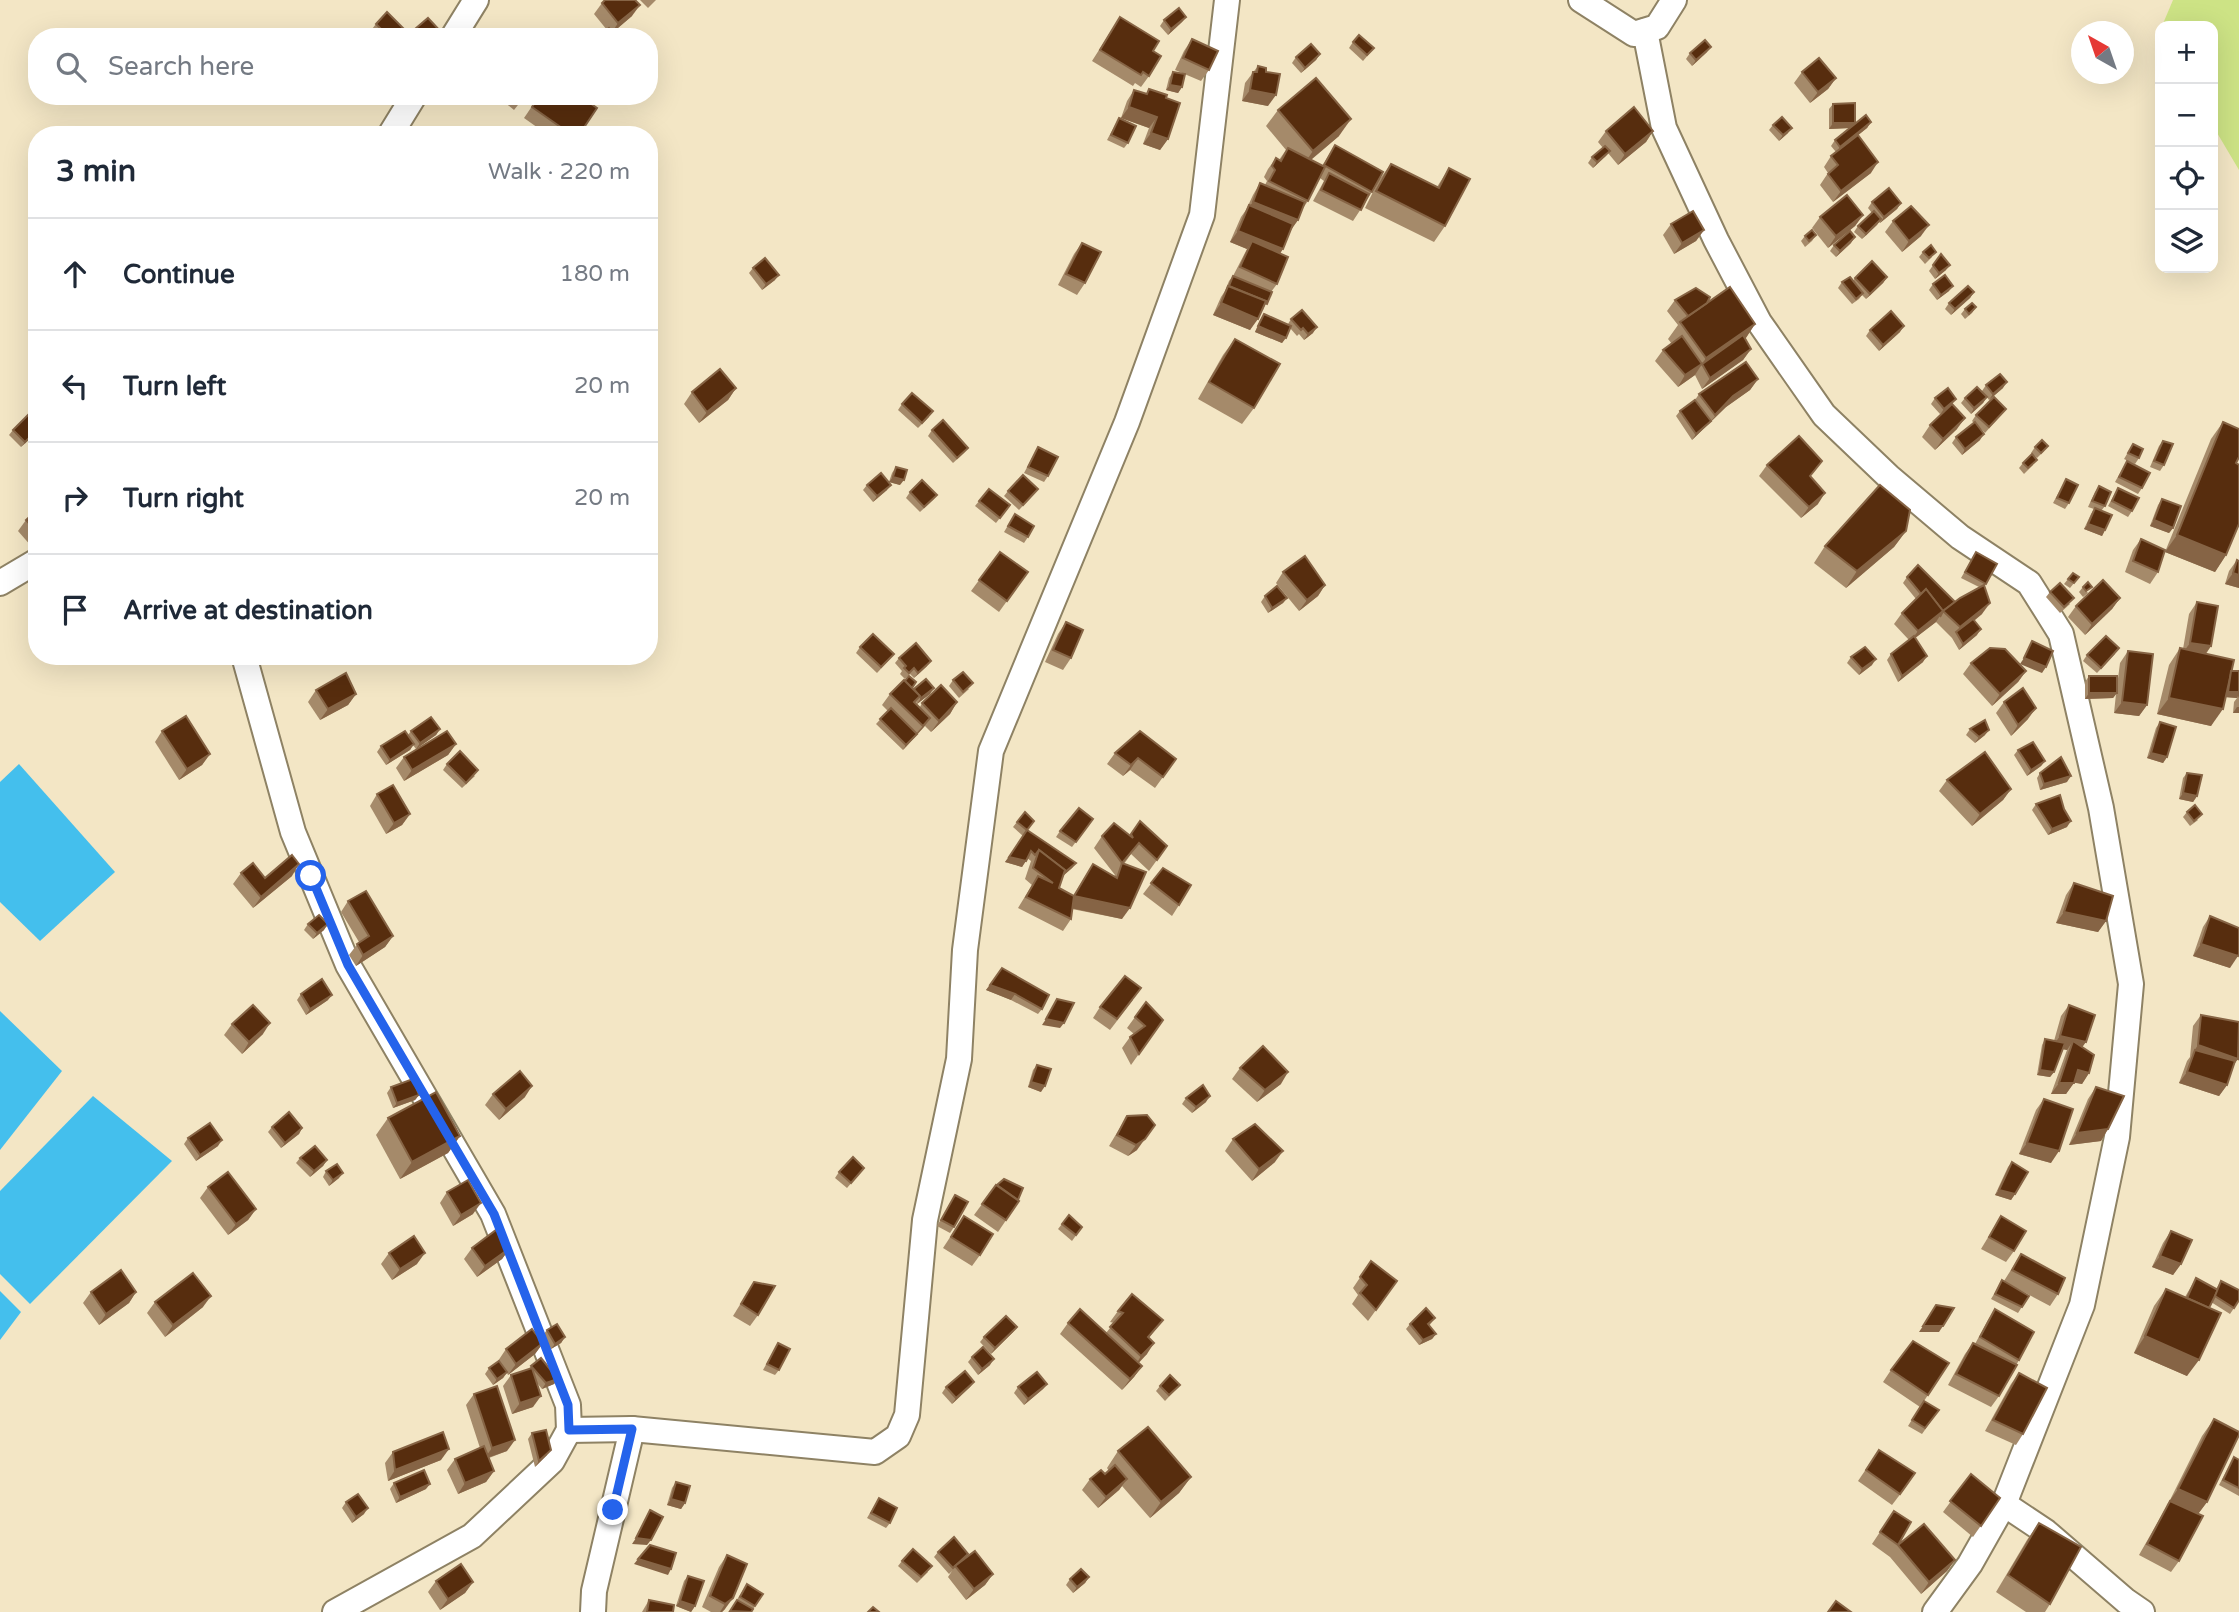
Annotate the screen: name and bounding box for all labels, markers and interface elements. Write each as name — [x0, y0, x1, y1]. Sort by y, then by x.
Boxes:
north arrow — [2071, 21, 2134, 84]
map controls — [2155, 21, 2218, 273]
button: + — [2155, 21, 2218, 84]
search box — [28, 28, 658, 105]
icon: search — [52, 48, 90, 86]
text: Search here — [108, 51, 254, 82]
button: − — [2155, 84, 2218, 147]
button: locate — [2155, 147, 2218, 210]
text: 3 min — [56, 153, 136, 190]
text: Walk · 220 m — [488, 158, 630, 186]
button: layers — [2155, 210, 2218, 273]
icon: ahead — [56, 255, 94, 293]
text: Continue — [123, 259, 235, 290]
text: 180 m — [560, 260, 630, 288]
icon: left — [56, 367, 94, 405]
text: Turn left — [123, 371, 226, 402]
text: 20 m — [574, 372, 630, 400]
icon: right — [56, 479, 94, 517]
text: Turn right — [123, 483, 244, 514]
text: 20 m — [574, 484, 630, 512]
icon: arrive — [56, 591, 94, 629]
text: Arrive at destination — [123, 595, 373, 626]
route start — [295, 860, 326, 891]
route end — [597, 1494, 628, 1525]

